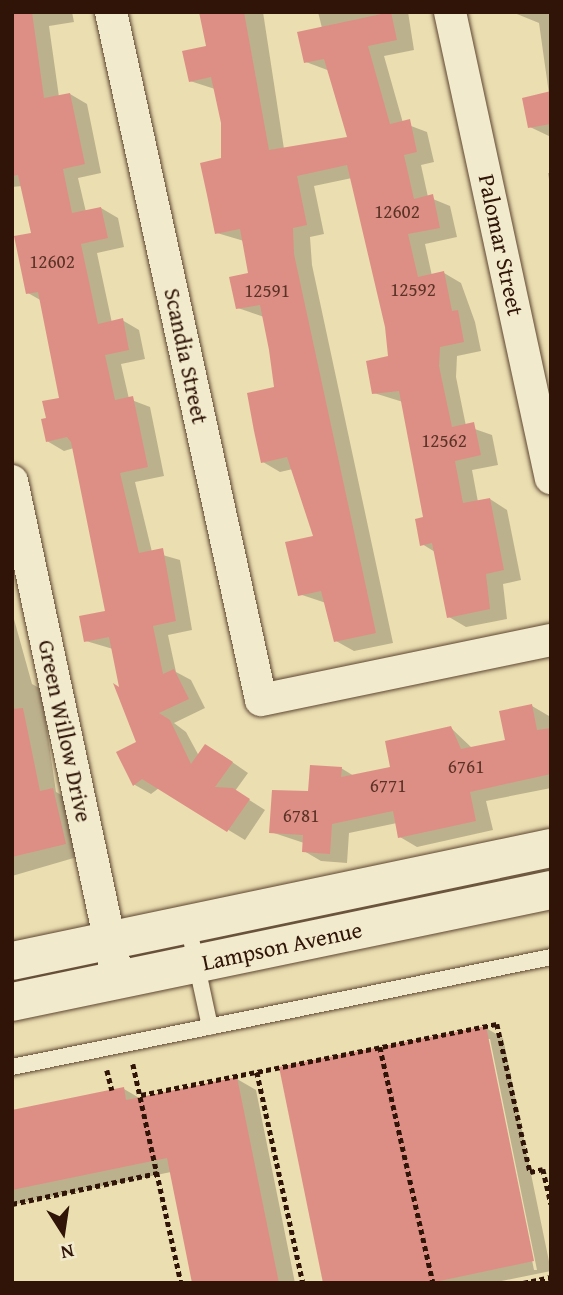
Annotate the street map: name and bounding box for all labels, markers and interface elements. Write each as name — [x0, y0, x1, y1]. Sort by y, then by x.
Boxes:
street label: Palomar Street — [473, 172, 529, 318]
house number: 12602 — [374, 201, 420, 223]
house number: 12602 — [29, 251, 75, 273]
house number: 12592 — [390, 279, 436, 301]
house number: 12591 — [244, 280, 290, 302]
street label: Scandia Street — [158, 286, 214, 426]
house number: 12562 — [421, 430, 467, 452]
street label: Green Willow Drive — [32, 637, 98, 825]
house number: 6761 — [448, 756, 484, 778]
house number: 6771 — [370, 775, 406, 797]
house number: 6781 — [283, 805, 319, 827]
street label: Lampson Avenue — [200, 916, 364, 976]
north arrow — [28, 1197, 98, 1267]
text: N — [58, 1238, 76, 1268]

